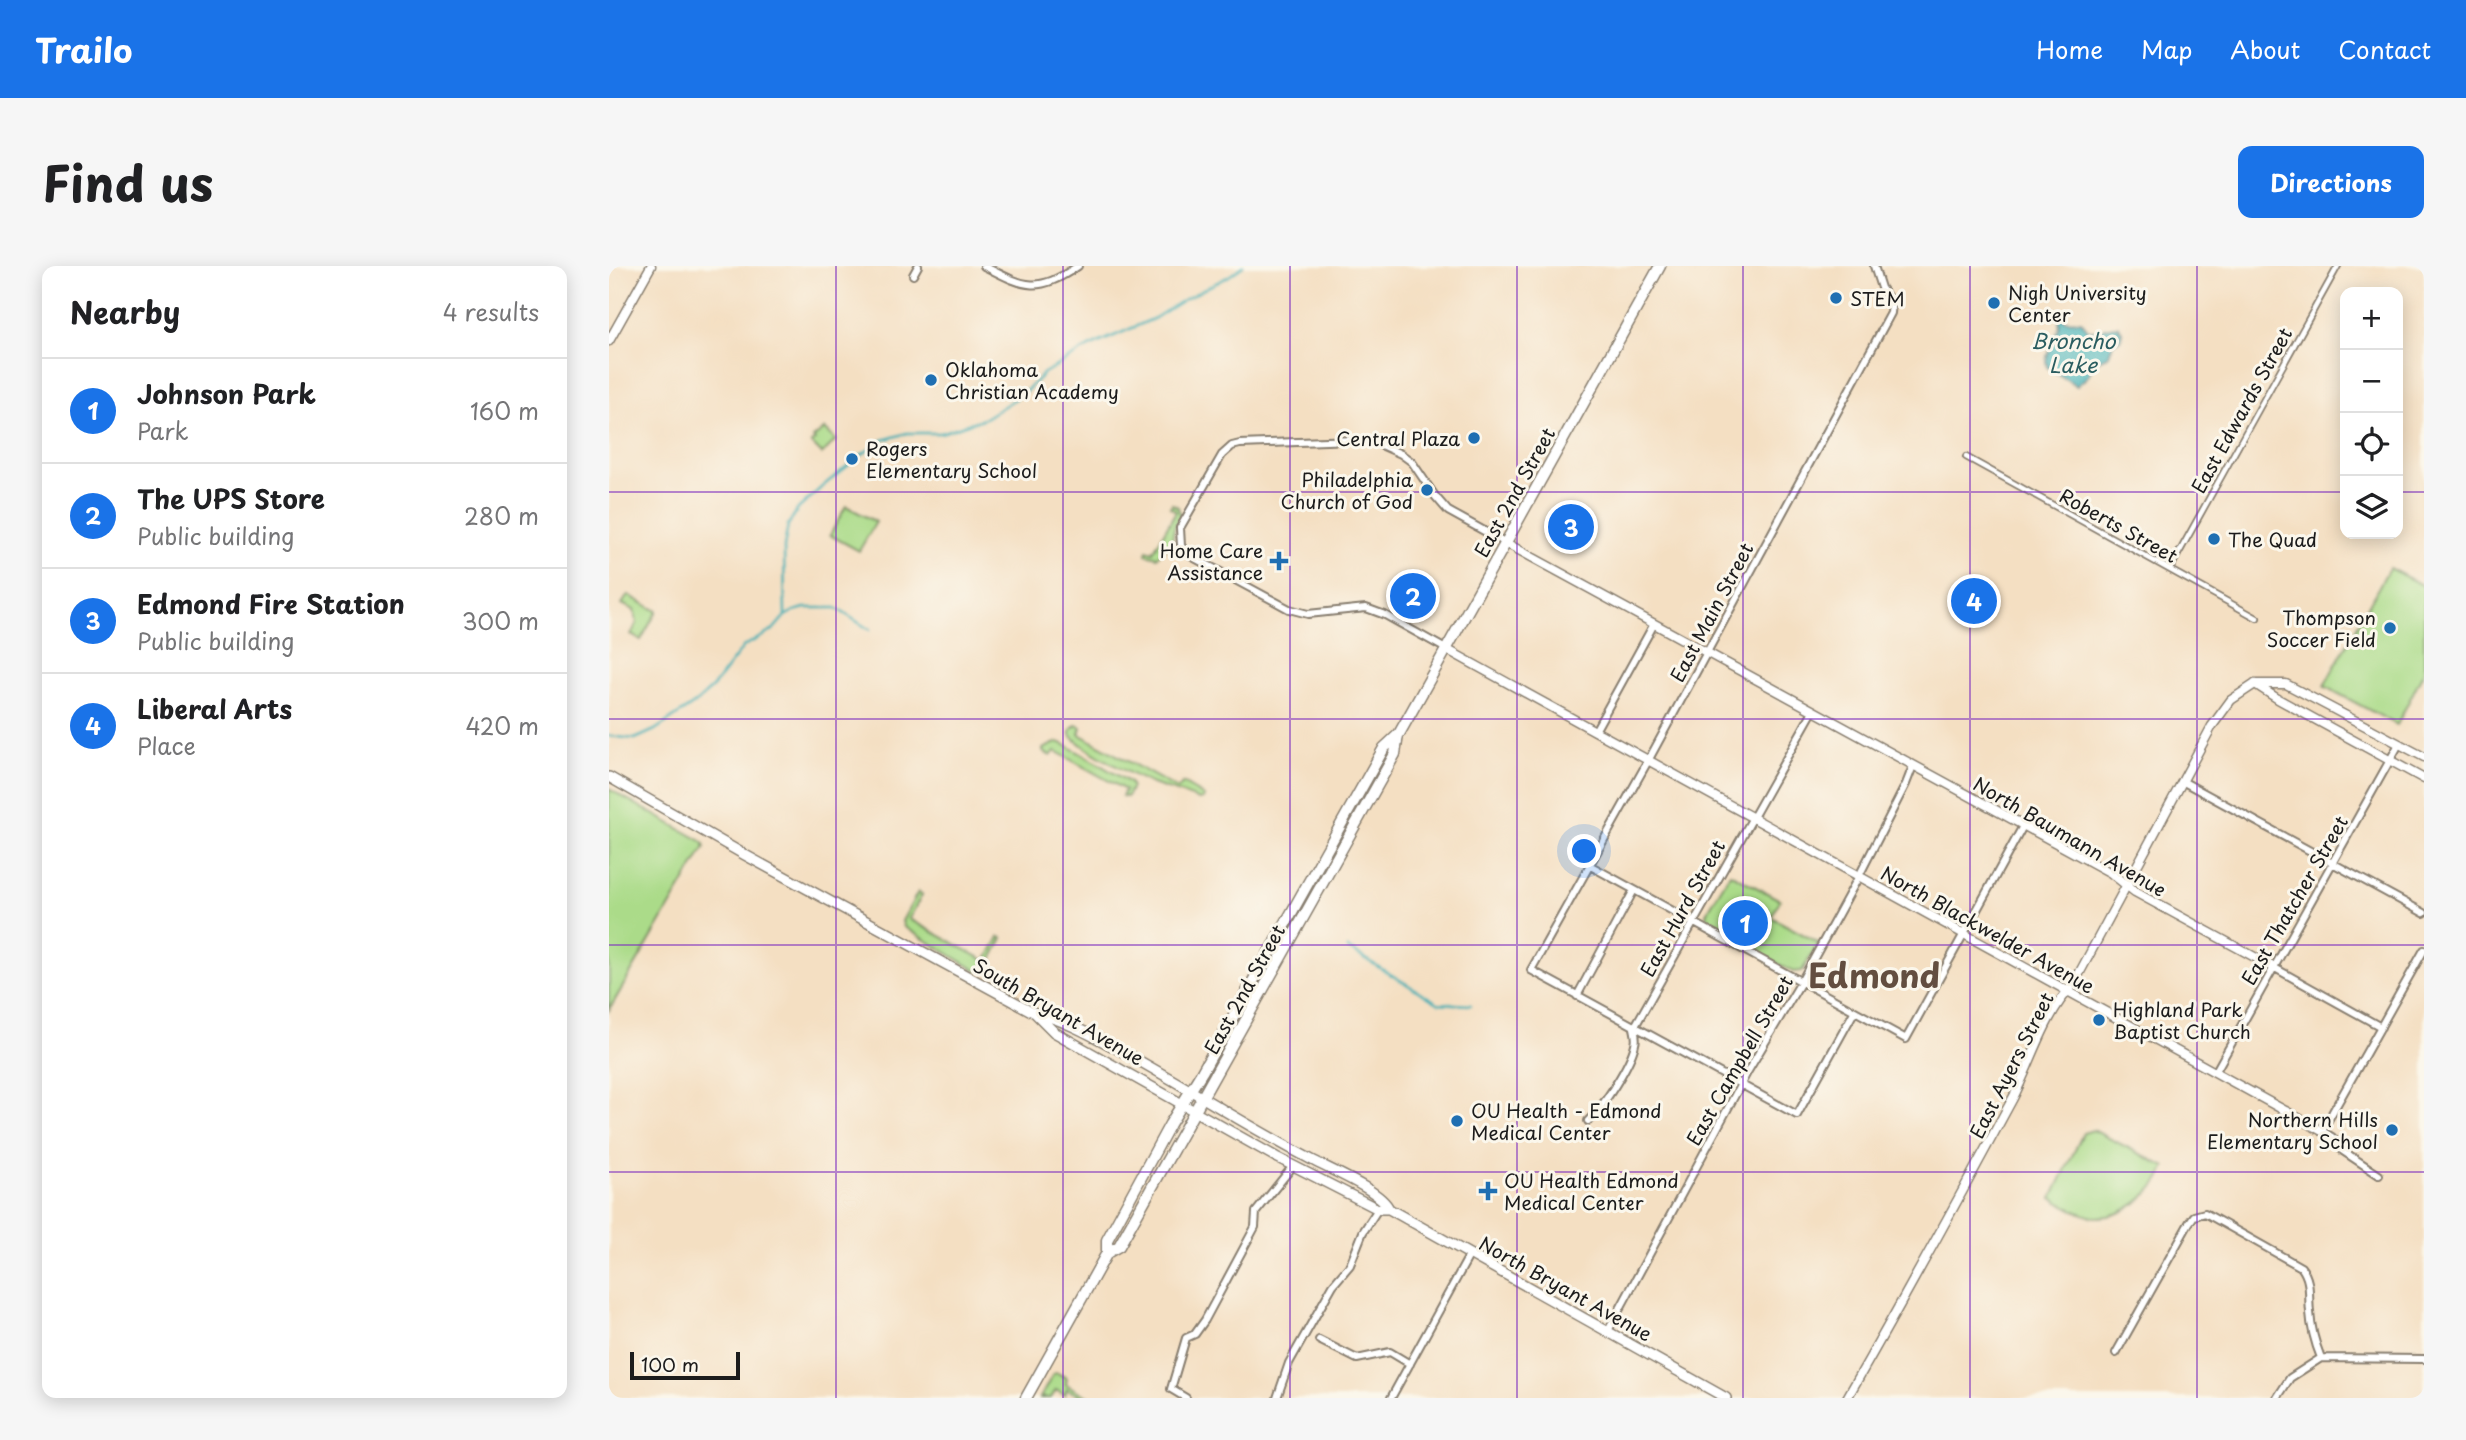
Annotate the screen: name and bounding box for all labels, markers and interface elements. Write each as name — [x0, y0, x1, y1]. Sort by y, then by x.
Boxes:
text: Trailo — [35, 24, 132, 74]
text: Home — [2036, 31, 2103, 67]
text: Map — [2141, 31, 2192, 67]
text: About — [2230, 31, 2300, 67]
text: Contact — [2338, 31, 2431, 67]
text: Find us — [42, 145, 213, 219]
button: Directions — [2238, 146, 2424, 218]
place label: Nigh University Center — [2008, 278, 2147, 328]
place label: STEM — [1850, 284, 1905, 312]
map controls — [2340, 287, 2403, 539]
button: + — [2340, 287, 2403, 350]
text: Nearby — [70, 289, 180, 334]
marker: STEM — [1828, 290, 1844, 306]
text: 4 results — [443, 294, 539, 329]
marker: Nigh University Center — [1986, 295, 2002, 311]
street label: East Edwards Street — [2184, 322, 2298, 498]
water label: Broncho Lake — [2031, 324, 2116, 380]
button: − — [2340, 350, 2403, 413]
place label: Oklahoma Christian Academy — [945, 355, 1119, 405]
marker: Oklahoma Christian Academy — [923, 372, 939, 388]
text: Johnson Park — [137, 374, 316, 413]
text: 1 — [88, 393, 99, 428]
text: 160 m — [470, 393, 539, 428]
text: Park — [137, 413, 188, 448]
button: locate — [2340, 413, 2403, 476]
street label: East 2nd Street — [1467, 422, 1561, 562]
place label: Central Plaza — [1336, 424, 1460, 452]
marker: Central Plaza — [1466, 430, 1482, 446]
place label: Rogers Elementary School — [866, 434, 1037, 484]
marker: Rogers Elementary School — [844, 451, 860, 467]
place label: Philadelphia Church of God — [1281, 465, 1414, 515]
button: layers — [2340, 476, 2403, 539]
text: The UPS Store — [137, 479, 325, 518]
street label: Roberts Street — [2055, 481, 2183, 569]
marker: Philadelphia Church of God — [1419, 482, 1435, 498]
text: 2 — [85, 498, 101, 533]
text: 280 m — [464, 498, 539, 533]
pin: 3 — [1548, 501, 1594, 553]
text: Public building — [137, 518, 294, 553]
place label: The Quad — [2228, 525, 2317, 553]
marker: The Quad — [2206, 531, 2222, 547]
place label: Home Care Assistance — [1160, 536, 1263, 586]
street label: East Main Street — [1662, 537, 1760, 687]
marker: Home Care Assistance — [1269, 551, 1289, 571]
pin: 2 — [1390, 570, 1436, 622]
pin: 4 — [1951, 575, 1997, 627]
text: Edmond Fire Station — [137, 584, 405, 623]
text: 3 — [85, 603, 101, 638]
text: 300 m — [462, 603, 539, 638]
place label: Thompson Soccer Field — [2267, 603, 2376, 653]
marker: Thompson Soccer Field — [2382, 620, 2398, 636]
text: Public building — [137, 623, 294, 658]
text: Liberal Arts — [137, 689, 292, 728]
text: 4 — [85, 708, 101, 743]
text: 420 m — [465, 708, 539, 743]
text: Place — [137, 728, 196, 763]
street label: North Baumann Avenue — [1968, 769, 2172, 903]
street label: East Thatcher Street — [2234, 810, 2354, 990]
your location — [1567, 834, 1601, 868]
street label: East Hurd Street — [1633, 834, 1731, 981]
street label: North Blackwelder Avenue — [1876, 858, 2100, 1000]
pin: 1 — [1722, 897, 1768, 949]
street label: East 2nd Street — [1197, 919, 1291, 1059]
district label: Edmond — [1808, 949, 1940, 999]
street label: South Bryant Avenue — [968, 951, 1150, 1071]
street label: East Campbell Street — [1679, 970, 1799, 1150]
street label: East Ayers Street — [1962, 987, 2060, 1143]
place label: Highland Park Baptist Church — [2113, 995, 2251, 1045]
marker: Highland Park Baptist Church — [2091, 1012, 2107, 1028]
place label: OU Health - Edmond Medical Center — [1471, 1096, 1662, 1146]
place label: Northern Hills Elementary School — [2207, 1105, 2378, 1155]
marker: OU Health - Edmond Medical Center — [1449, 1113, 1465, 1129]
marker: Northern Hills Elementary School — [2384, 1122, 2400, 1138]
place label: OU Health Edmond Medical Center — [1504, 1166, 1679, 1216]
marker: OU Health Edmond Medical Center — [1478, 1181, 1498, 1201]
street label: North Bryant Avenue — [1474, 1229, 1658, 1347]
scale bar — [630, 1349, 740, 1381]
text: 100 m — [641, 1350, 699, 1378]

